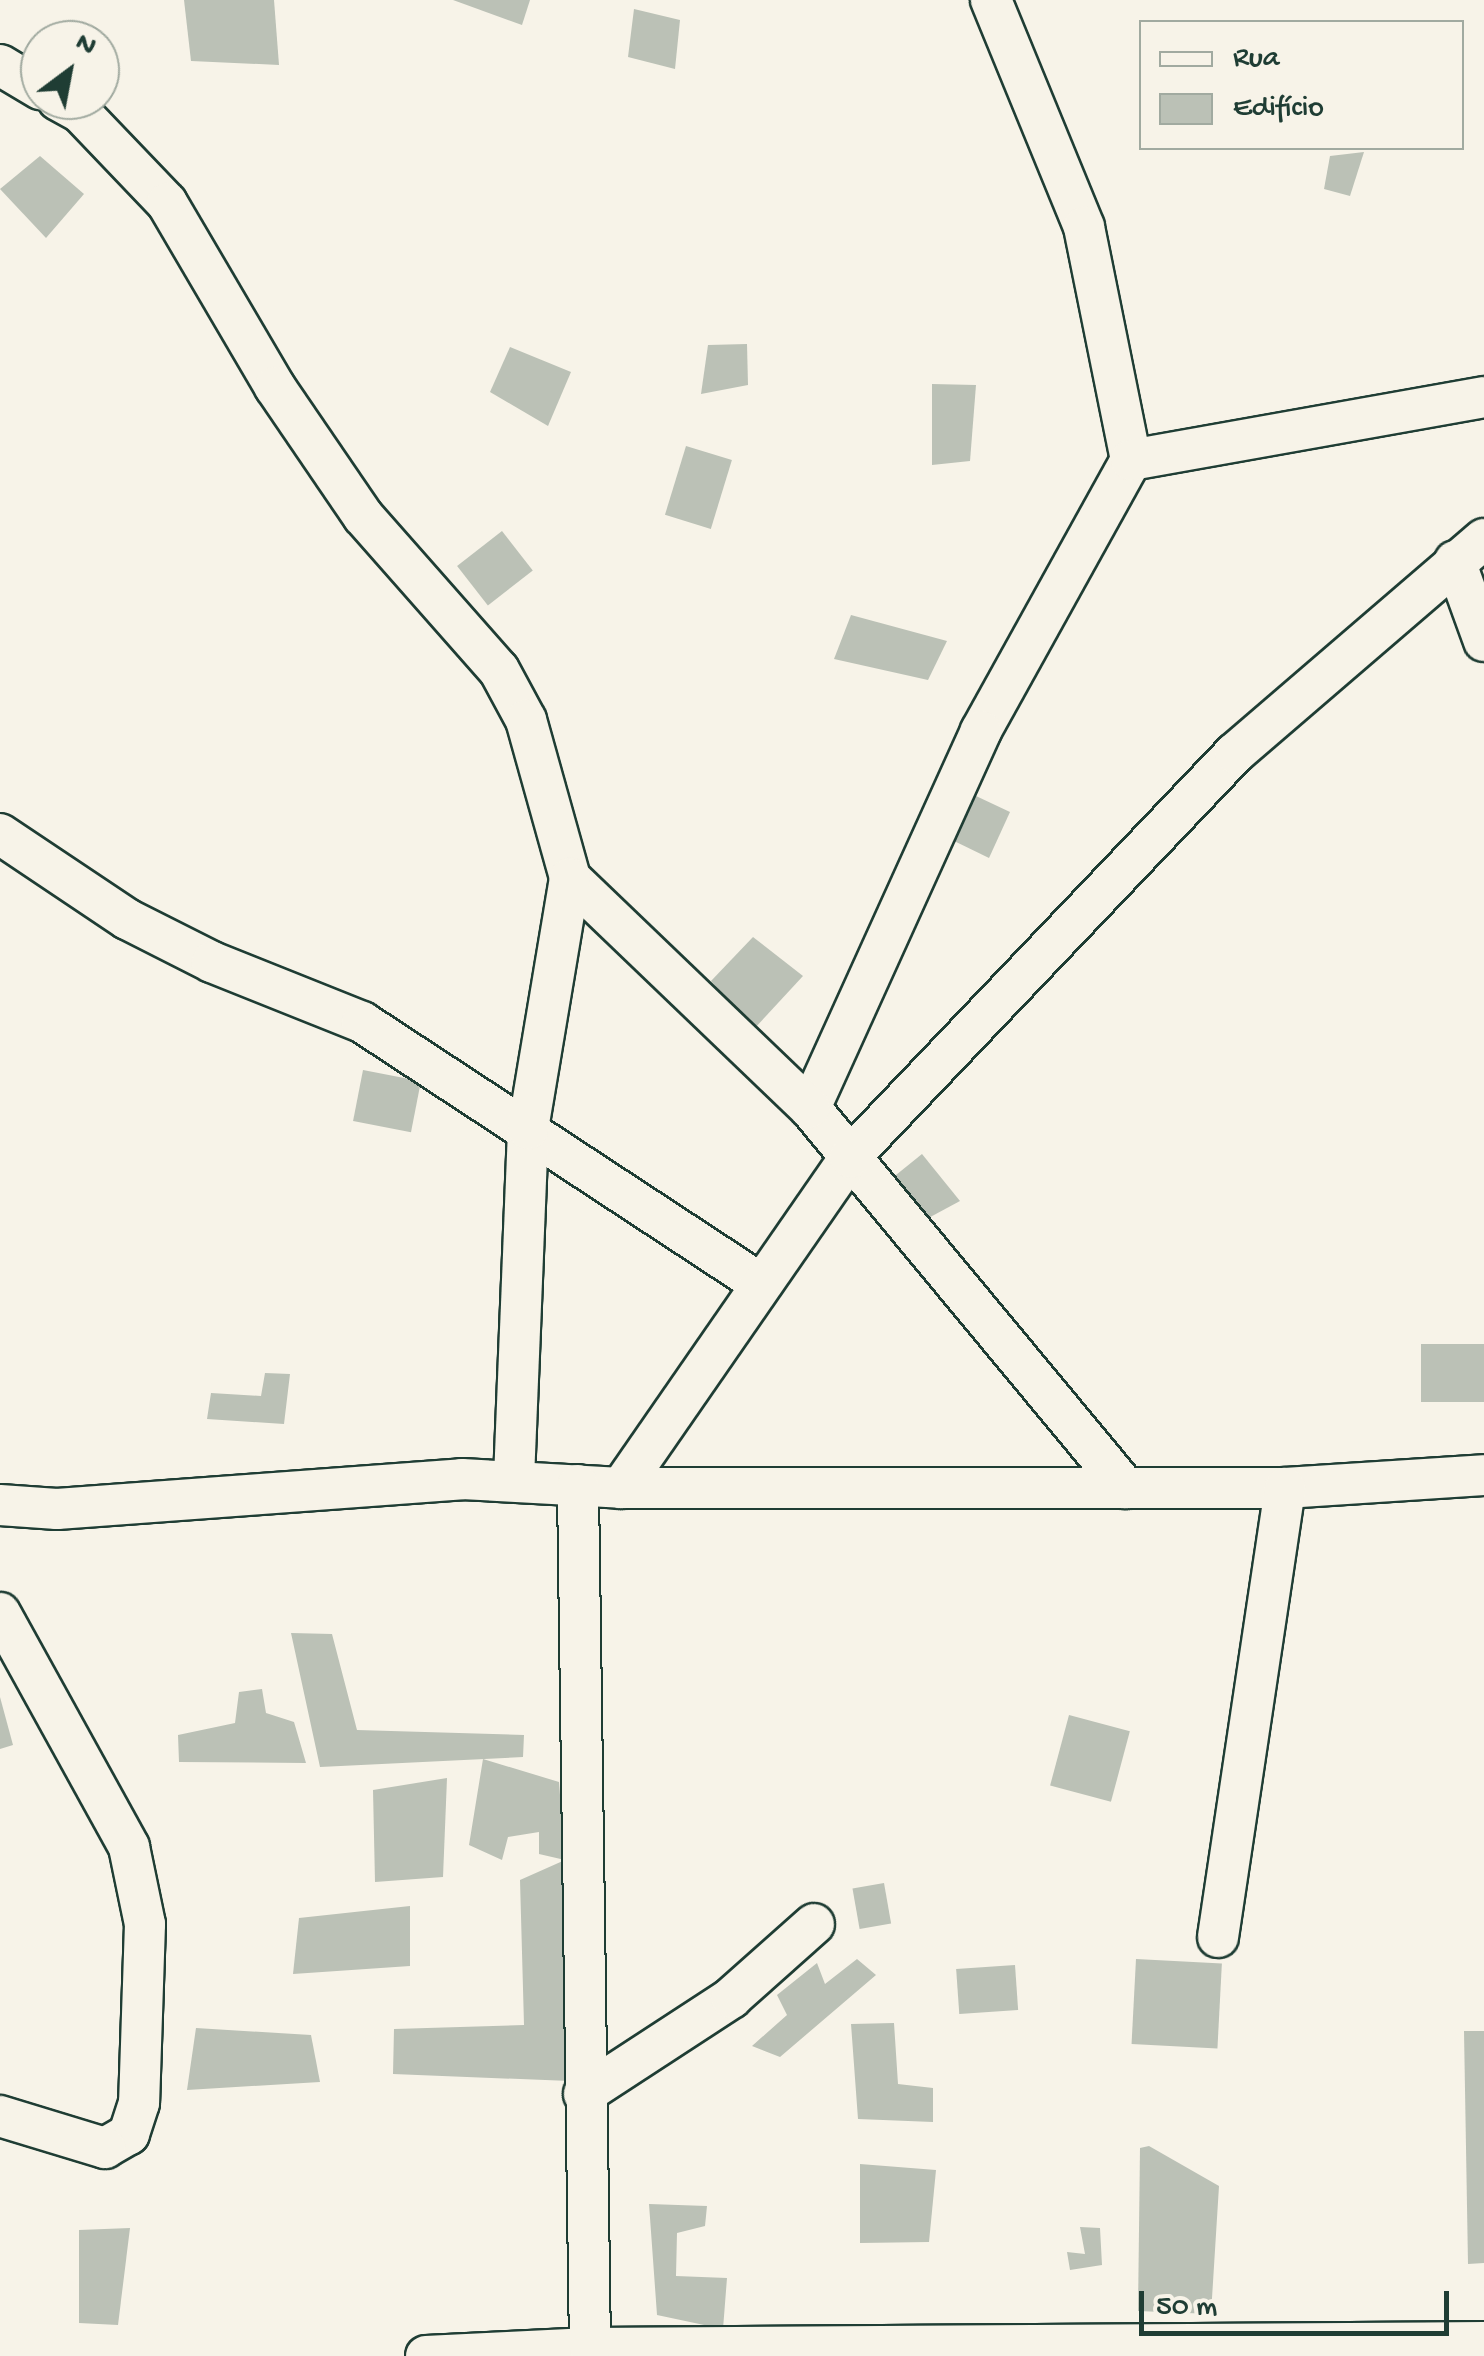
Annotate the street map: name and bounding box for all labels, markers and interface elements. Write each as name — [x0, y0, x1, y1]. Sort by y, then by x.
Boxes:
north arrow — [20, 20, 120, 120]
legend — [1139, 20, 1464, 150]
text: N — [69, 27, 102, 65]
text: Rua — [1233, 42, 1279, 77]
text: Edifício — [1233, 92, 1324, 127]
scale bar — [1144, 2271, 1454, 2333]
text: 50 m — [1156, 2291, 1217, 2326]

